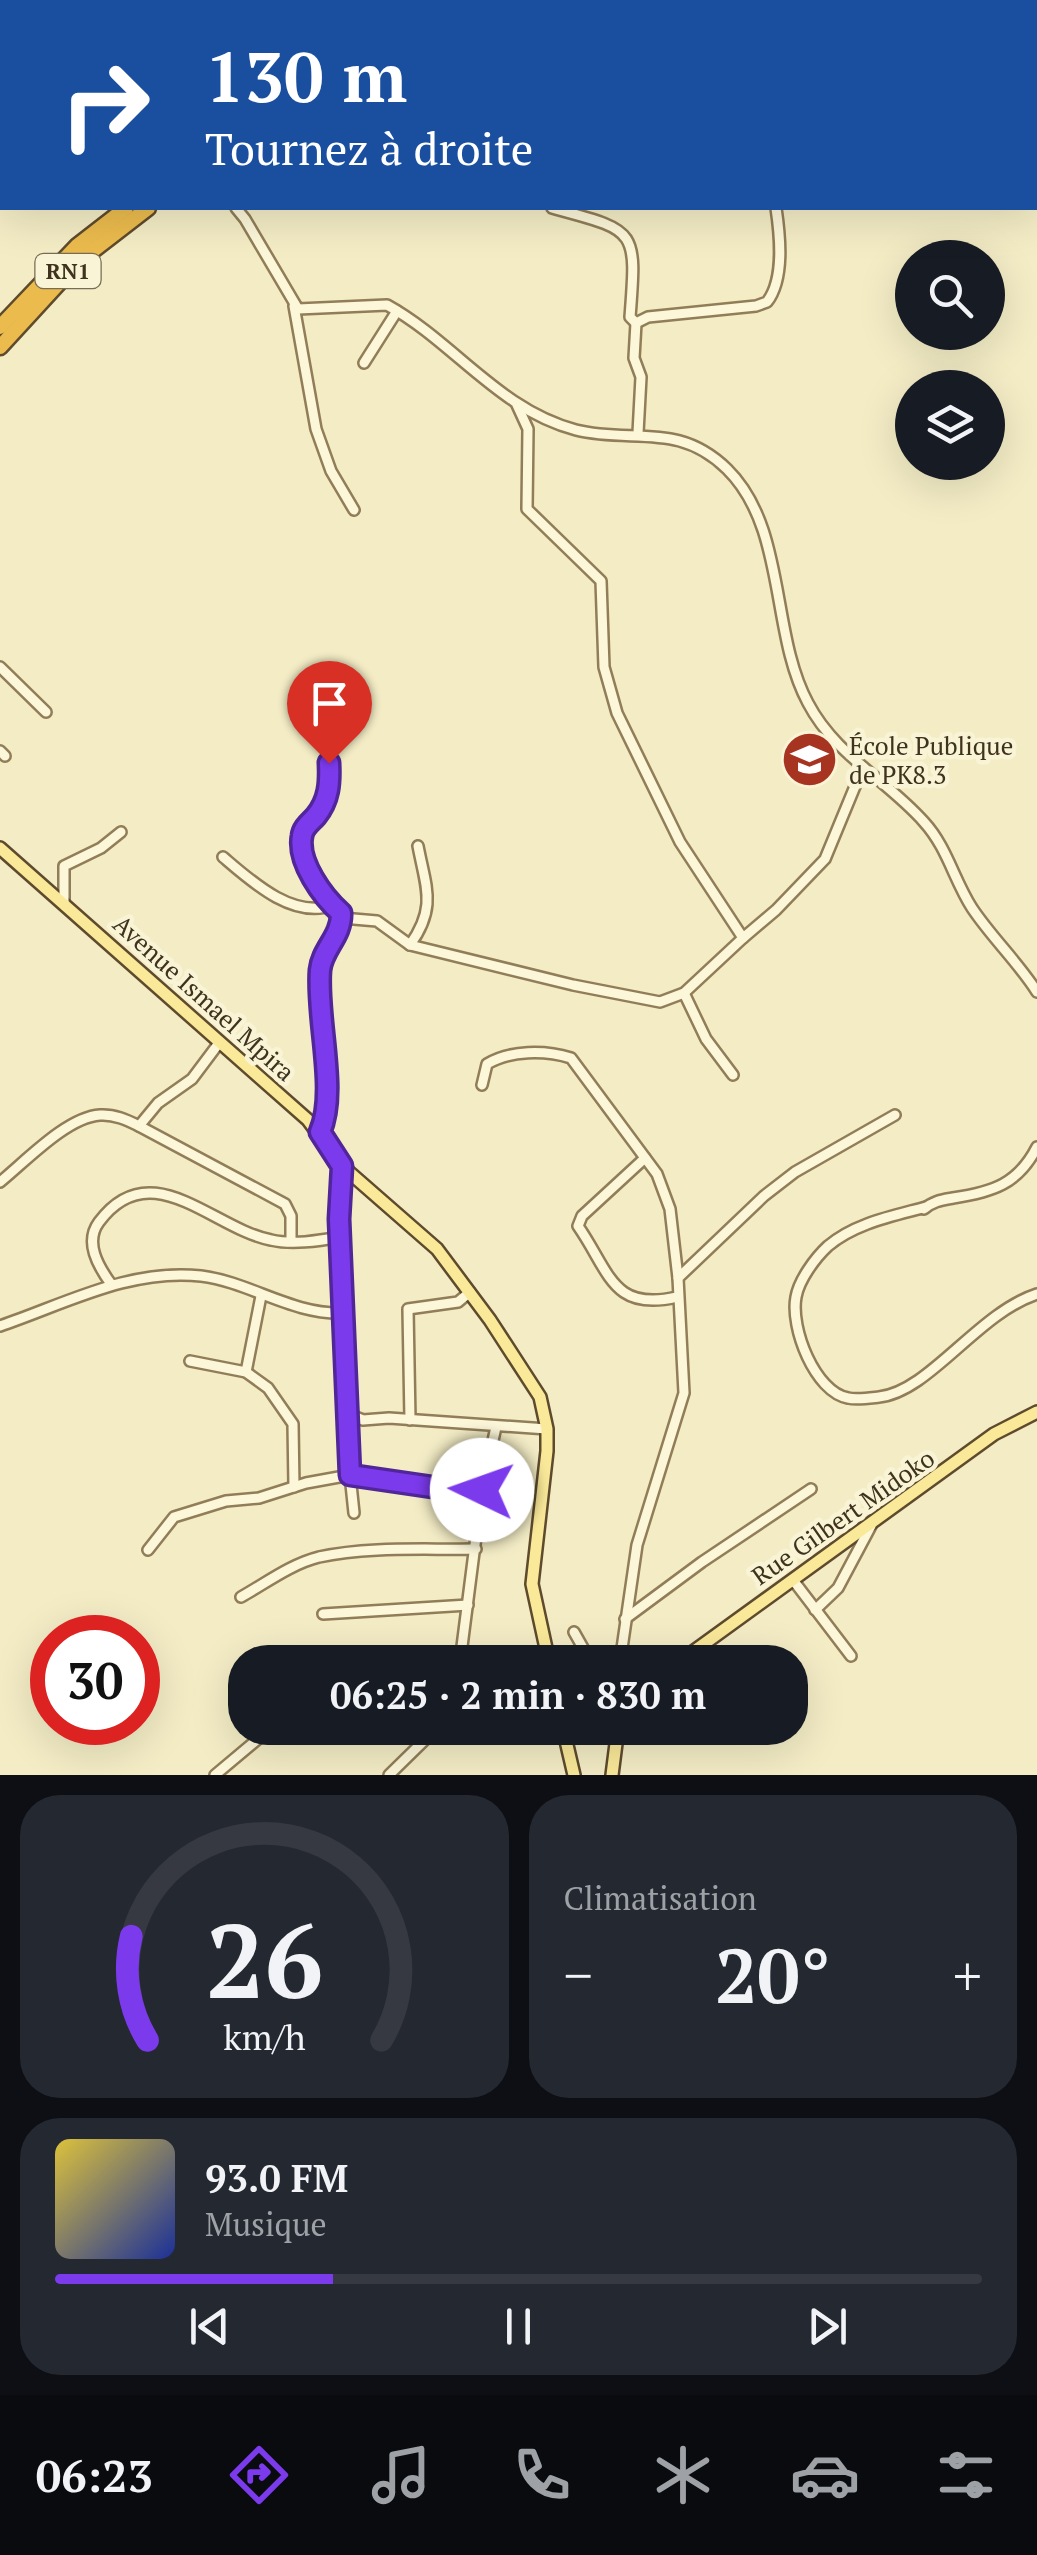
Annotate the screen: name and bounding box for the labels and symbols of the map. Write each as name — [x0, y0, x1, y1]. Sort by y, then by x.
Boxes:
road number: RN1 — [36, 254, 100, 288]
pin — [287, 661, 372, 764]
place label: École Publique de PK8.3 — [849, 729, 1013, 791]
school or university icon: École Publique de PK8.3 — [780, 730, 840, 790]
street label: Avenue Ismael Mpira — [107, 907, 302, 1088]
position arrow — [430, 1438, 534, 1542]
street label: Rue Gilbert Midoko — [745, 1441, 941, 1592]
speed limit sign: 30 — [30, 1615, 160, 1745]

